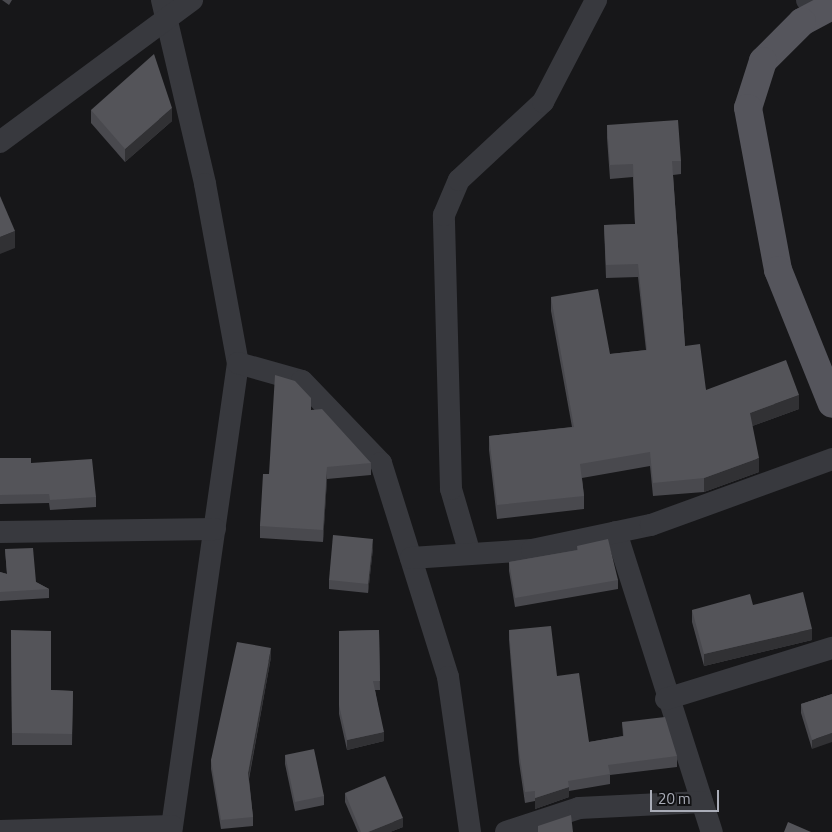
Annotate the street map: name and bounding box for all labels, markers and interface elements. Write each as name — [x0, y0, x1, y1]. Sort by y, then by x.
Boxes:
scale bar — [652, 780, 721, 812]
text: 20 m — [658, 787, 691, 810]

